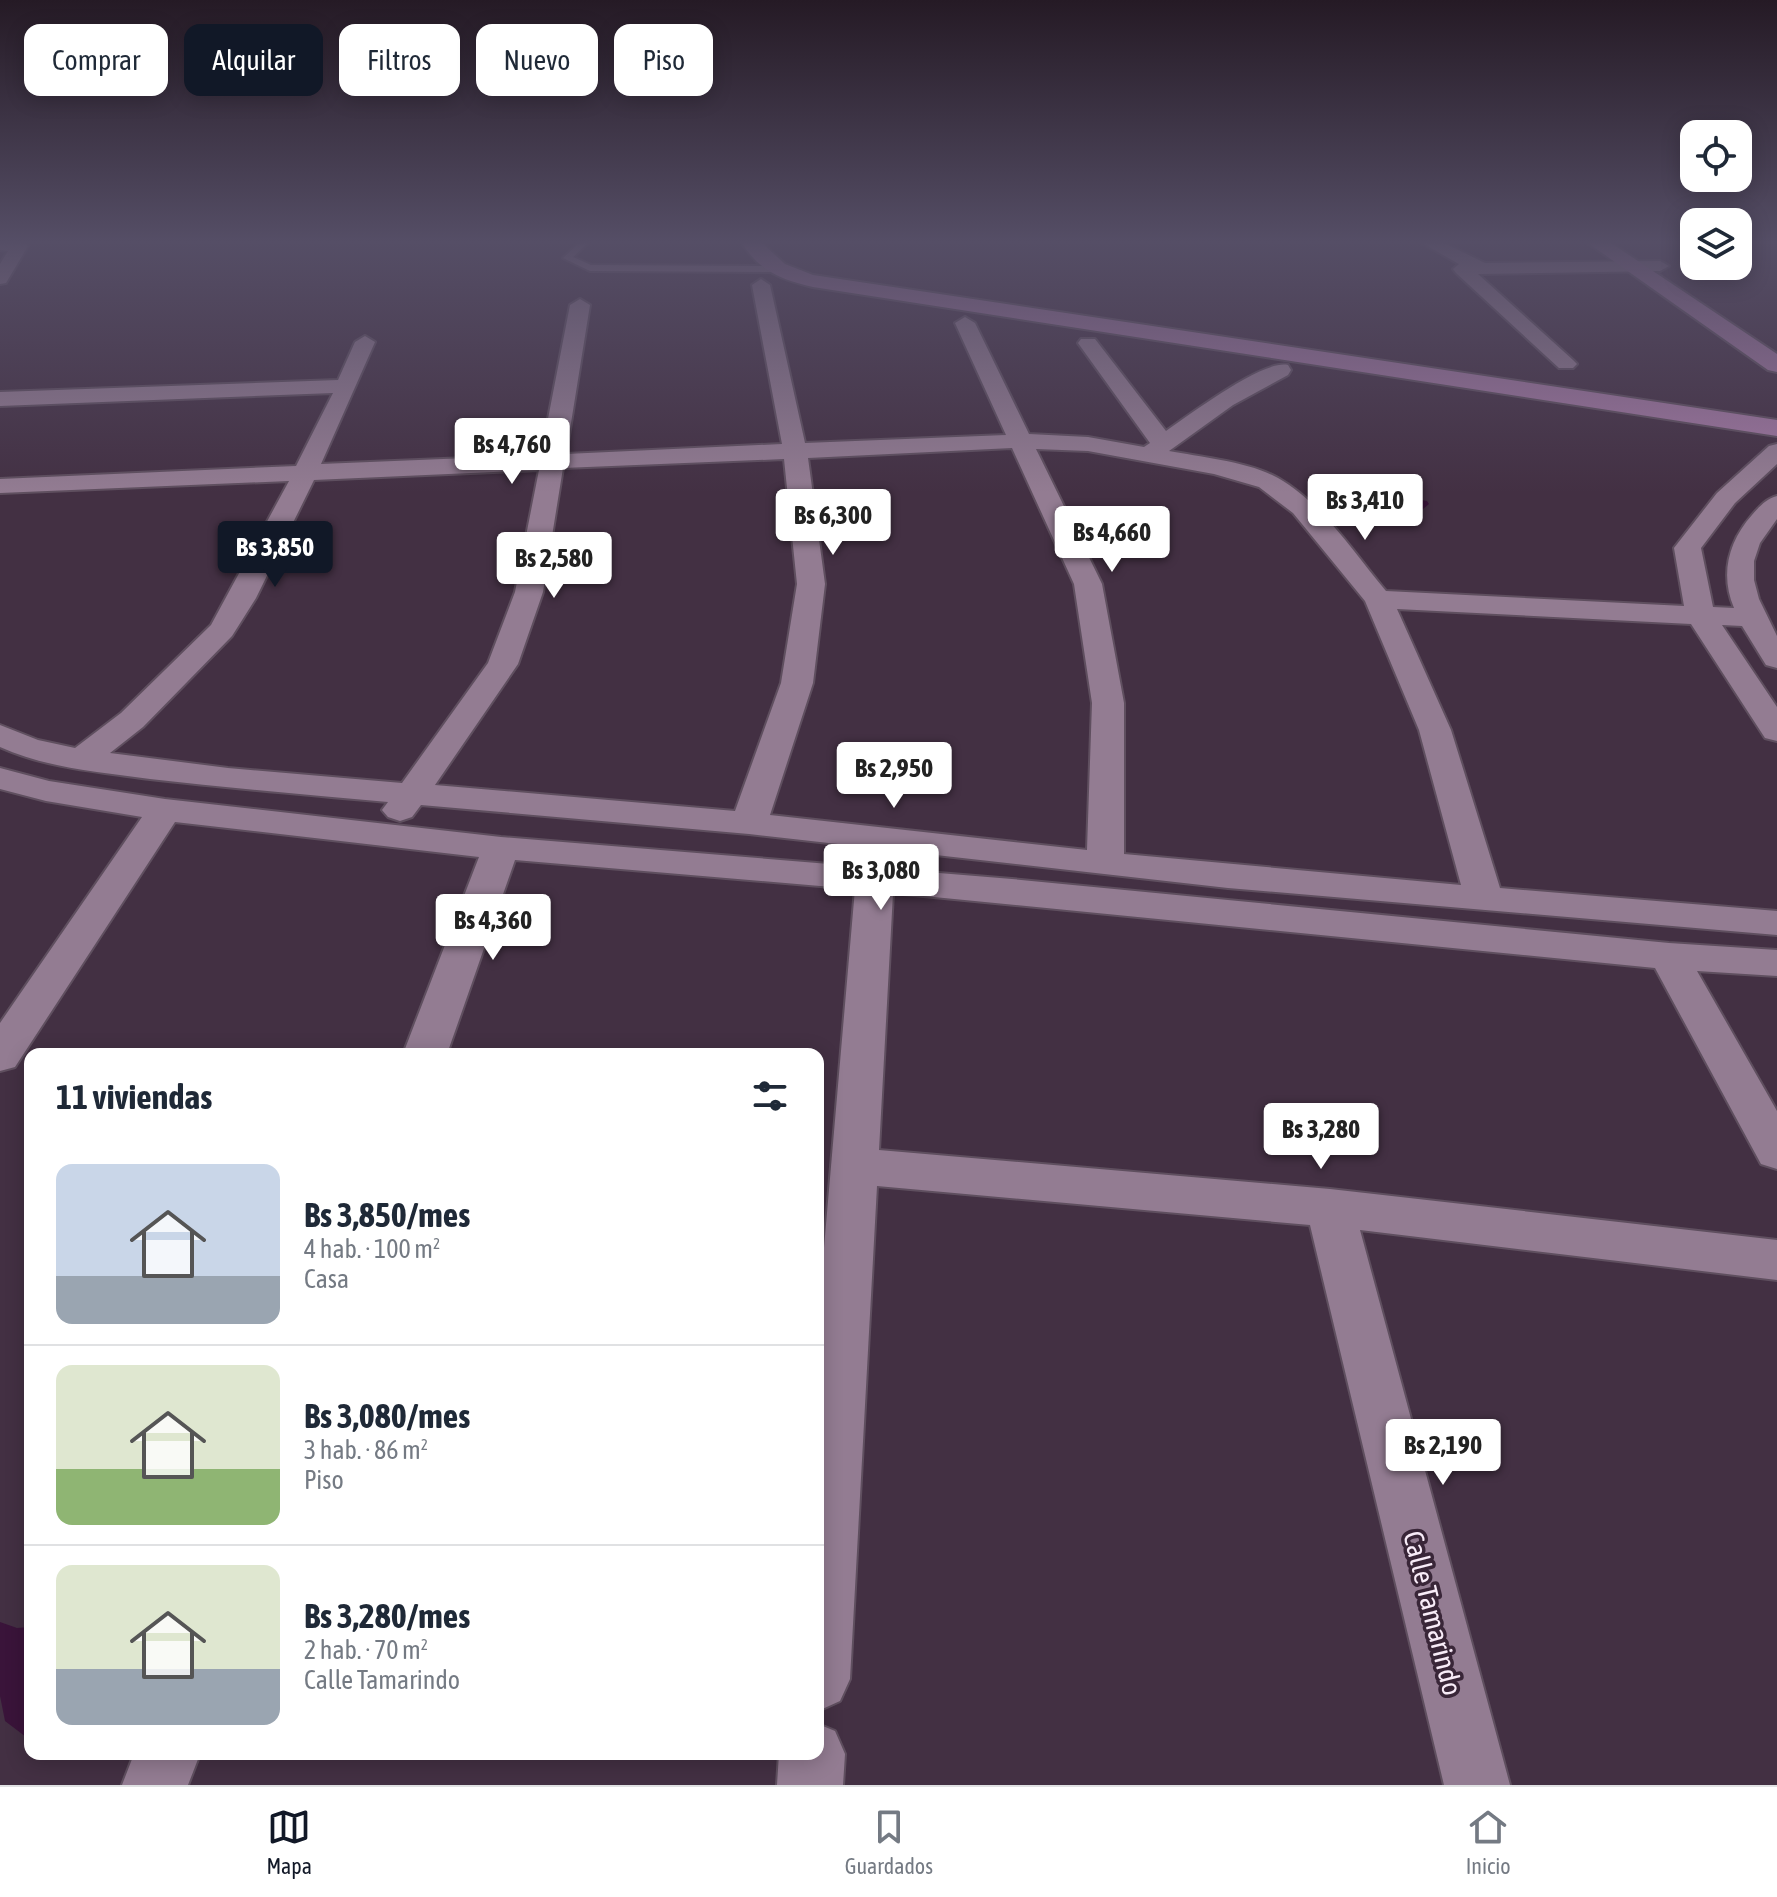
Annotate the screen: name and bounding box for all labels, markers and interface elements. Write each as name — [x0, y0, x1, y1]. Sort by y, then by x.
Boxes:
chip: Comprar — [24, 24, 168, 96]
chip: Alquilar — [184, 24, 323, 96]
chip: Filtros — [339, 24, 460, 96]
chip: Nuevo — [476, 24, 598, 96]
chip: Piso — [614, 24, 713, 96]
map controls — [1680, 120, 1752, 280]
button: locate — [1680, 120, 1752, 192]
button: layers — [1680, 208, 1752, 280]
pin: Bs 4,760 — [429, 418, 595, 486]
text: Bs 4,760 — [473, 429, 551, 459]
pin: Bs 3,410 — [1282, 474, 1448, 542]
text: Bs 3,410 — [1326, 485, 1404, 515]
pin: Bs 6,300 — [750, 489, 916, 557]
text: Bs 6,300 — [794, 500, 872, 530]
pin: Bs 4,660 — [1029, 506, 1195, 574]
text: Bs 4,660 — [1073, 517, 1151, 547]
pin: Bs 3,850 — [192, 521, 358, 589]
text: Bs 3,850 — [236, 532, 314, 562]
pin: Bs 2,580 — [471, 532, 637, 600]
text: Bs 2,580 — [515, 543, 593, 573]
pin: Bs 2,950 — [811, 742, 977, 810]
text: Bs 2,950 — [855, 753, 933, 783]
pin: Bs 3,080 — [798, 844, 964, 912]
text: Bs 3,080 — [842, 855, 920, 885]
pin: Bs 4,360 — [410, 894, 576, 962]
text: Bs 4,360 — [454, 905, 532, 935]
icon: filters — [748, 1074, 792, 1118]
text: 11 viviendas — [56, 1077, 212, 1116]
pin: Bs 3,280 — [1238, 1103, 1404, 1171]
text: Bs 3,280 — [1282, 1114, 1360, 1144]
text: Bs 3,850/mes — [304, 1195, 470, 1234]
icon: home — [120, 1196, 216, 1292]
text: 4 hab. · 100 m² — [304, 1234, 440, 1264]
text: Casa — [304, 1264, 349, 1294]
text: Bs 3,080/mes — [304, 1396, 470, 1435]
icon: home — [120, 1397, 216, 1493]
pin: Bs 2,190 — [1360, 1419, 1526, 1487]
text: Bs 2,190 — [1404, 1430, 1482, 1460]
text: 3 hab. · 86 m² — [304, 1435, 428, 1465]
text: Piso — [304, 1465, 344, 1495]
street label: Calle Tamarindo — [1397, 1528, 1469, 1698]
text: Bs 3,280/mes — [304, 1596, 470, 1635]
icon: home — [120, 1597, 216, 1693]
text: 2 hab. · 70 m² — [304, 1635, 428, 1665]
text: Calle Tamarindo — [304, 1665, 460, 1695]
tab: Mapa — [266, 1805, 312, 1879]
tab: Guardados — [845, 1805, 933, 1879]
tab: Inicio — [1466, 1805, 1511, 1879]

